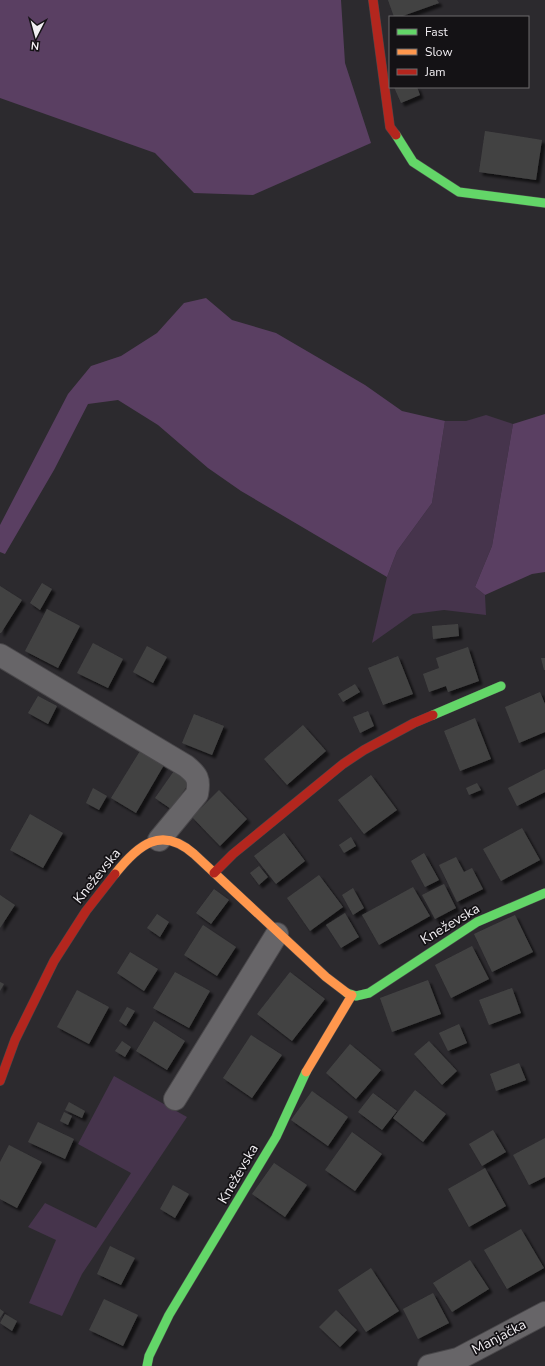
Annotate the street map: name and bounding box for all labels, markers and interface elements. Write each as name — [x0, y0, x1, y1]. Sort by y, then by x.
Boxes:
north arrow — [16, 16, 56, 56]
legend — [389, 16, 529, 88]
text: Fast — [425, 24, 448, 40]
text: N — [30, 38, 40, 53]
text: Slow — [425, 44, 453, 60]
text: Jam — [424, 64, 446, 80]
street label: Kneževska — [69, 844, 125, 908]
street label: Kneževska — [417, 899, 483, 949]
street label: Kneževska — [213, 1141, 263, 1207]
street label: Manjačka — [469, 1315, 529, 1359]

